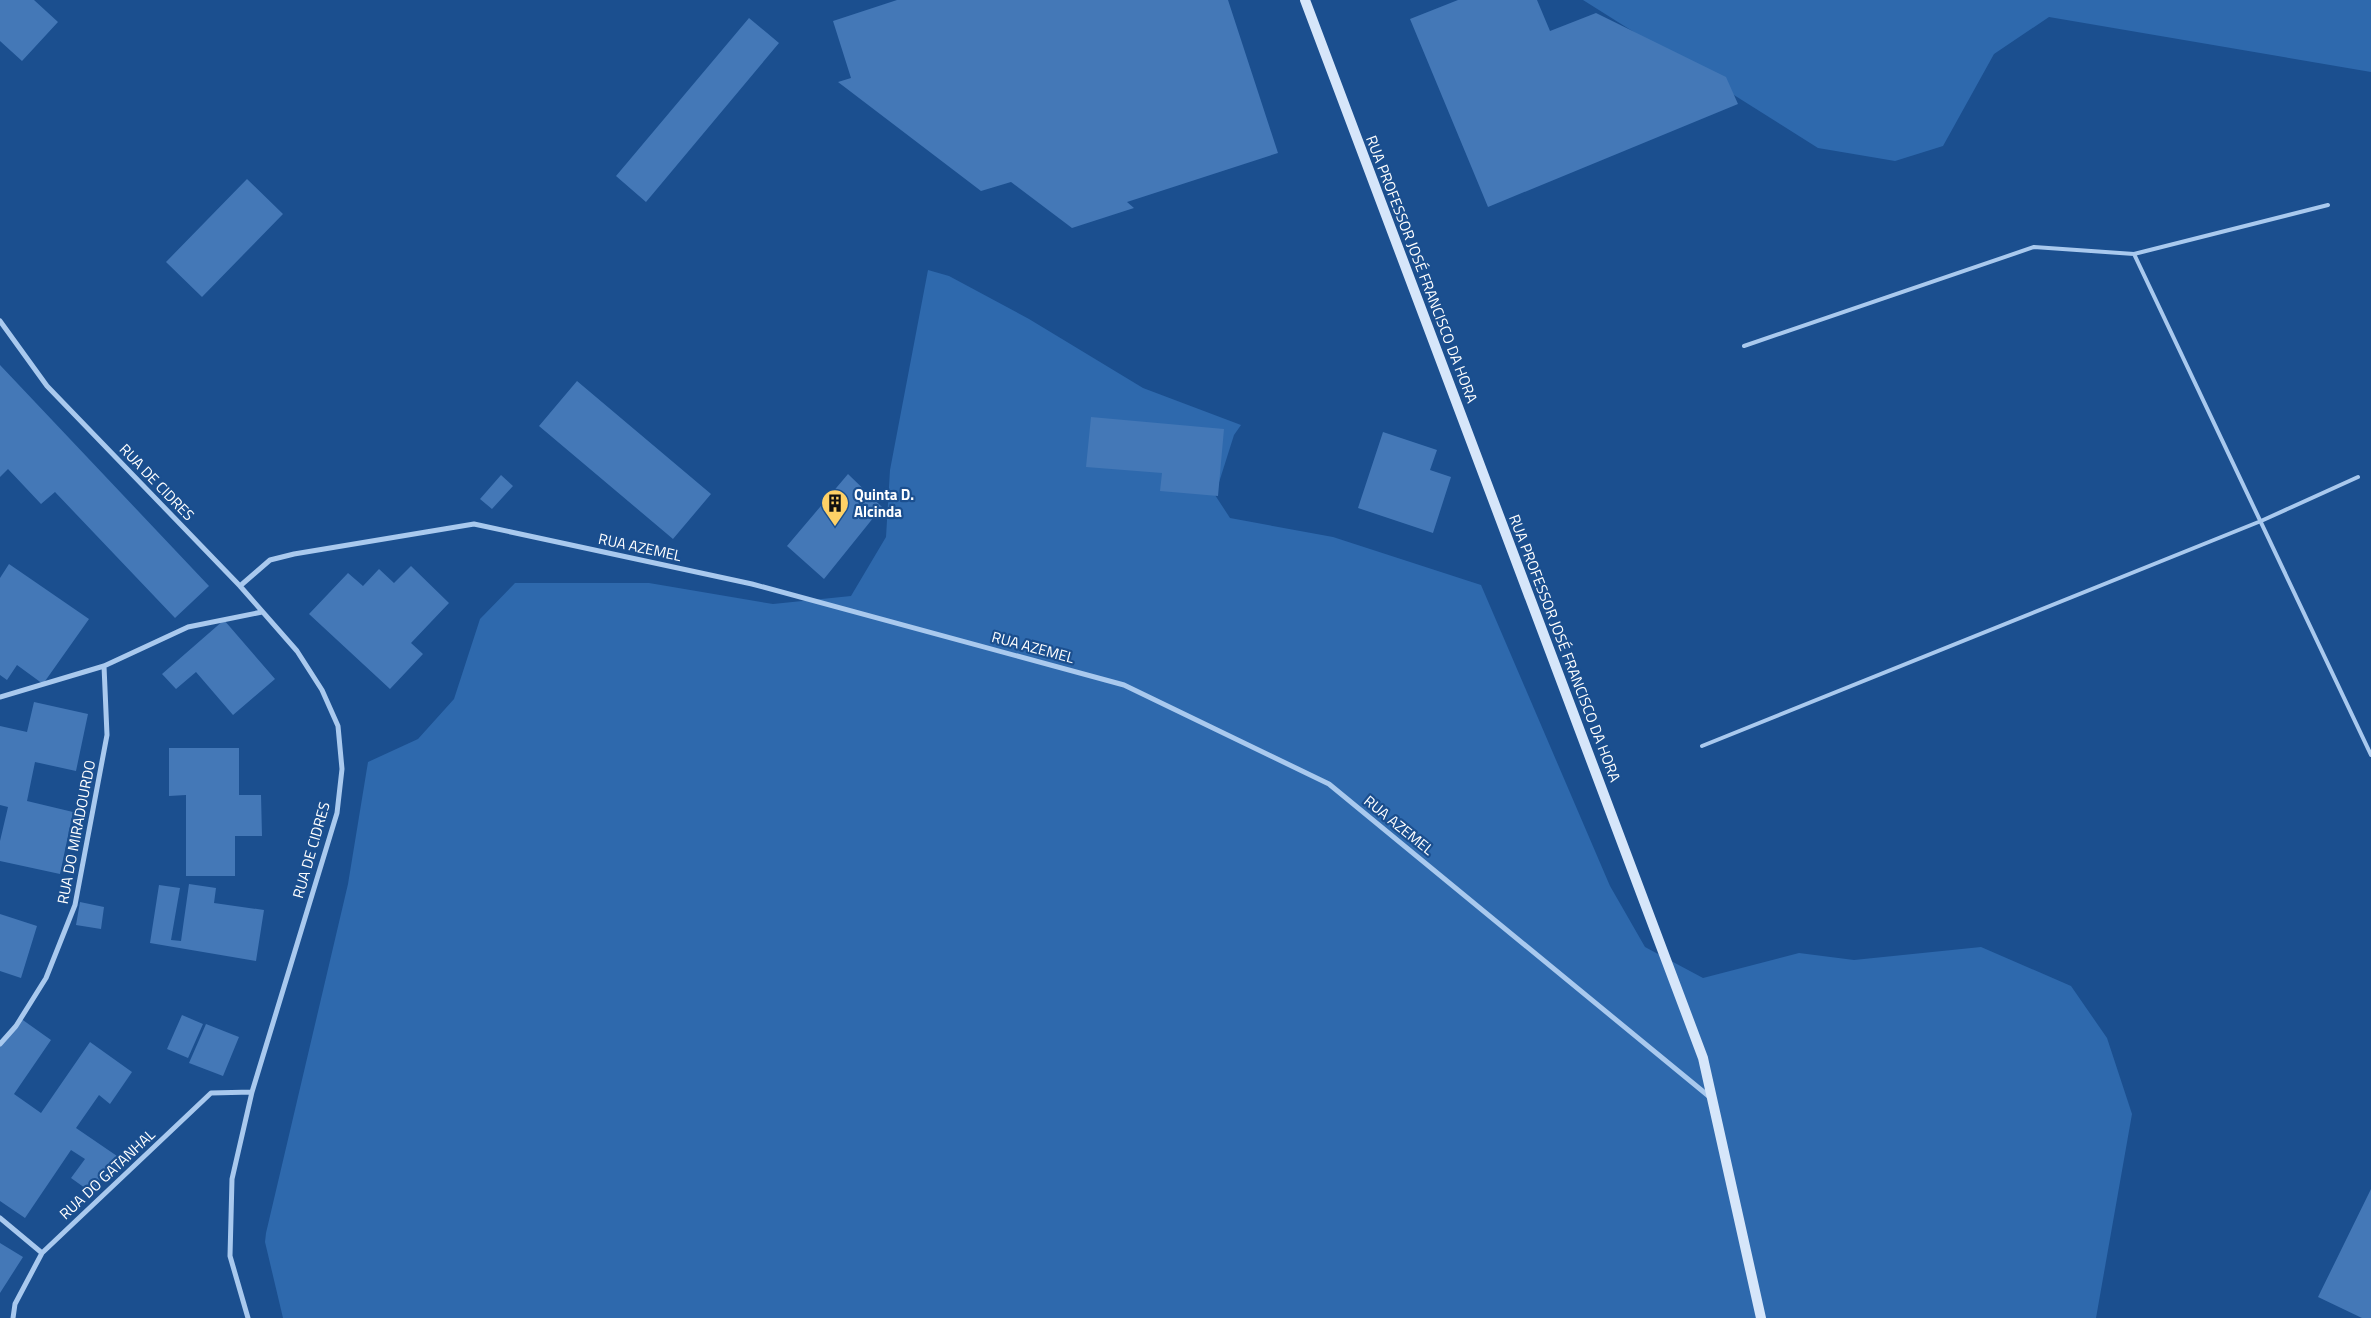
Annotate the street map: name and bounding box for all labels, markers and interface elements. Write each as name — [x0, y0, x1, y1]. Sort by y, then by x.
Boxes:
street label: RUA PROFESSOR JOSÉ FRANCISCO DA HORA — [1360, 132, 1484, 406]
street label: RUA DE CIDRES — [114, 438, 200, 526]
place label: Quinta D. Alcinda — [854, 483, 914, 523]
building icon: Quinta D. Alcinda — [820, 488, 850, 527]
street label: RUA PROFESSOR JOSÉ FRANCISCO DA HORA — [1503, 511, 1627, 785]
street label: RUA AZEMEL — [596, 527, 684, 567]
street label: RUA AZEMEL — [989, 625, 1077, 669]
street label: RUA DO MIRADOURDO — [51, 758, 101, 906]
street label: RUA AZEMEL — [1359, 790, 1439, 860]
street label: RUA DE CIDRES — [286, 799, 336, 901]
street label: RUA DO GATANHAL — [54, 1123, 160, 1225]

